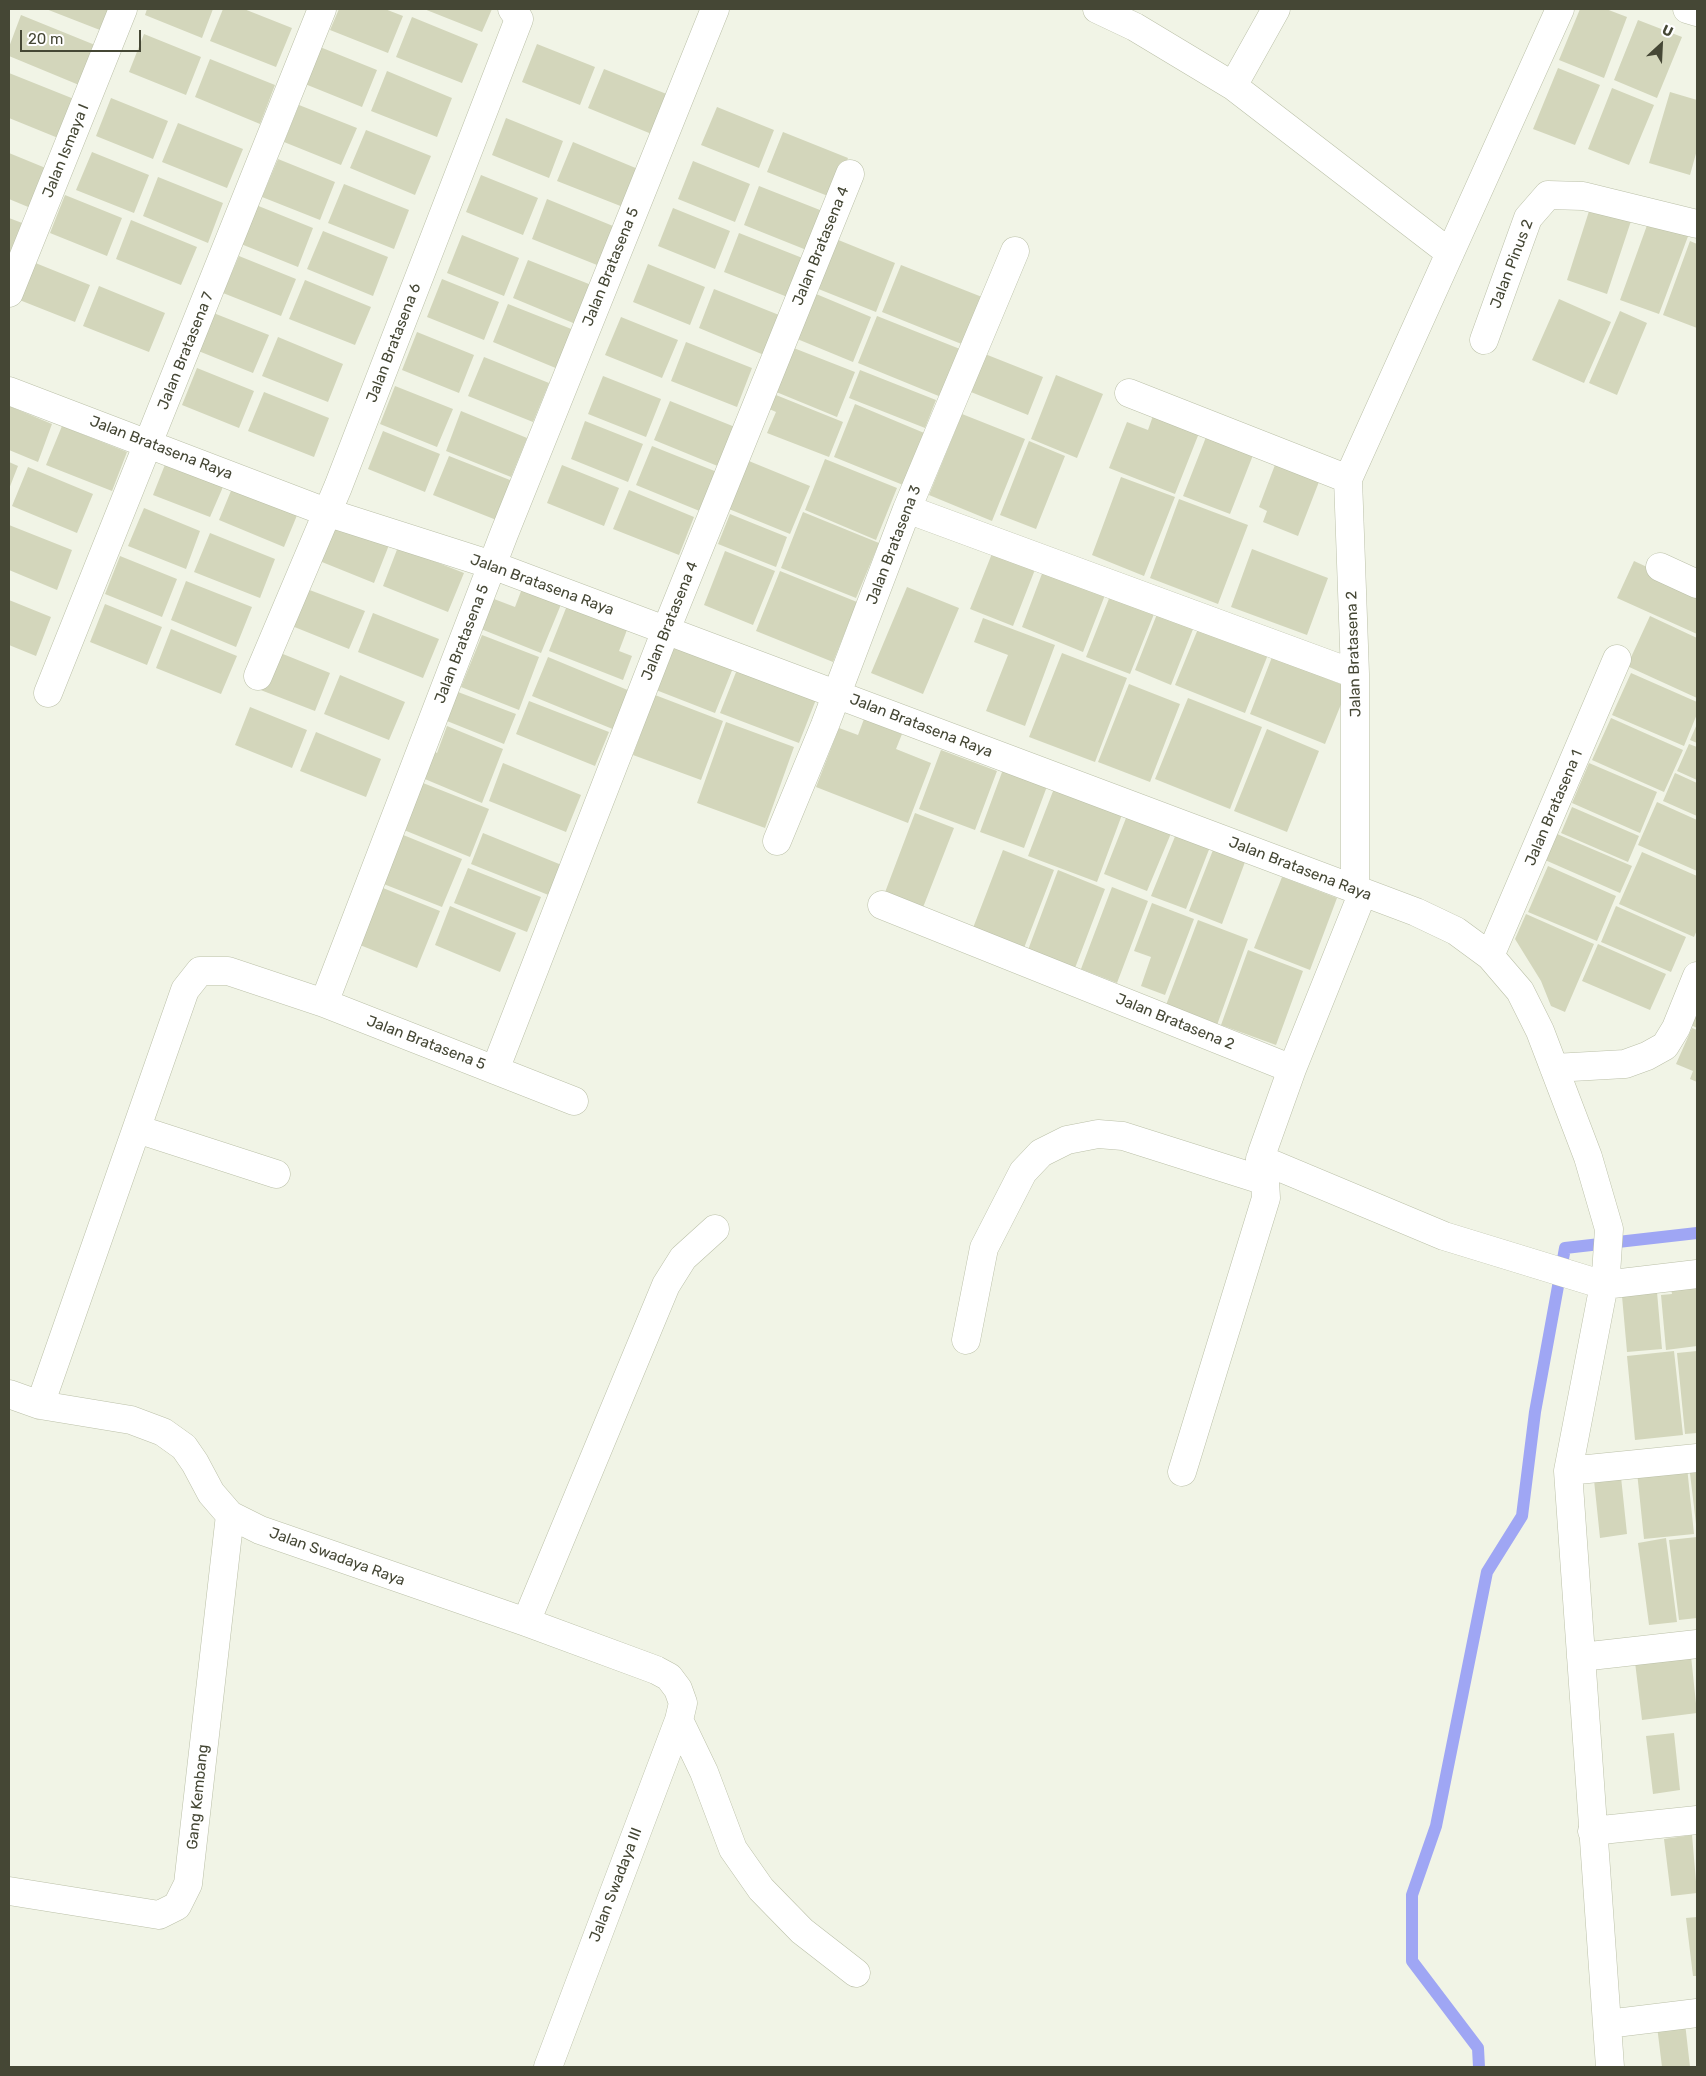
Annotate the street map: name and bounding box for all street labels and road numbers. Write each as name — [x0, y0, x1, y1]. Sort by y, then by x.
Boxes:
street label: Jalan Ismaya I — [39, 101, 93, 201]
street label: Jalan Bratasena 4 — [789, 184, 853, 308]
street label: Jalan Bratasena 5 — [579, 205, 643, 329]
street label: Jalan Pinus 2 — [1487, 217, 1537, 311]
street label: Jalan Bratasena 6 — [363, 281, 425, 405]
street label: Jalan Bratasena 7 — [154, 290, 218, 412]
street label: Jalan Bratasena Raya — [87, 412, 235, 484]
street label: Jalan Bratasena 3 — [863, 483, 925, 607]
street label: Jalan Bratasena Raya — [468, 551, 616, 619]
street label: Jalan Bratasena 4 — [638, 559, 702, 683]
street label: Jalan Bratasena 5 — [431, 582, 493, 706]
street label: Jalan Bratasena 2 — [1343, 591, 1365, 717]
street label: Jalan Bratasena Raya — [847, 690, 995, 762]
street label: Jalan Bratasena 1 — [1522, 747, 1586, 869]
street label: Jalan Bratasena Raya — [1226, 833, 1374, 905]
street label: Jalan Bratasena 2 — [1113, 990, 1237, 1054]
street label: Jalan Bratasena 5 — [364, 1012, 488, 1074]
street label: Jalan Swadaya Raya — [267, 1524, 407, 1590]
street label: Gang Kembang — [184, 1743, 212, 1851]
street label: Jalan Swadaya III — [586, 1825, 646, 1945]

